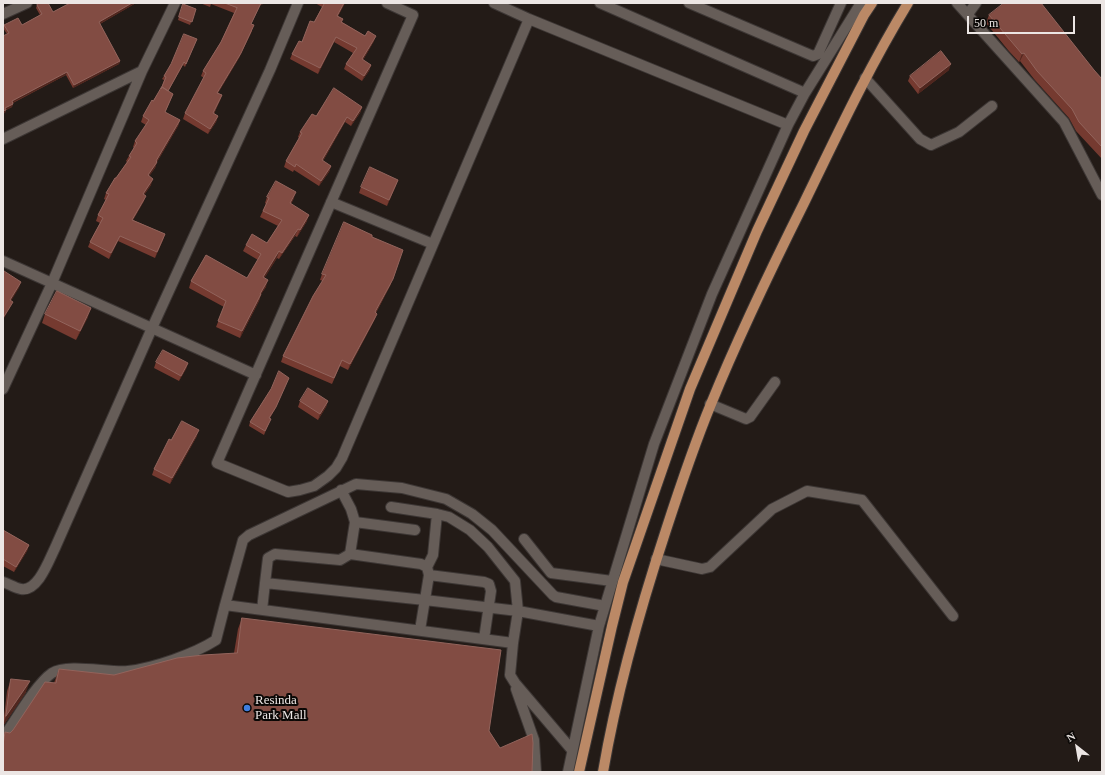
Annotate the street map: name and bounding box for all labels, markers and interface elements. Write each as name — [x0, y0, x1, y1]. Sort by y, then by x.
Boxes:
scale bar — [969, 8, 1077, 34]
text: 50 m — [974, 16, 998, 30]
place label: Resinda Park Mall — [255, 693, 307, 724]
marker: Resinda Park Mall — [242, 703, 252, 713]
north arrow — [1057, 727, 1097, 767]
text: N — [1064, 730, 1077, 744]

